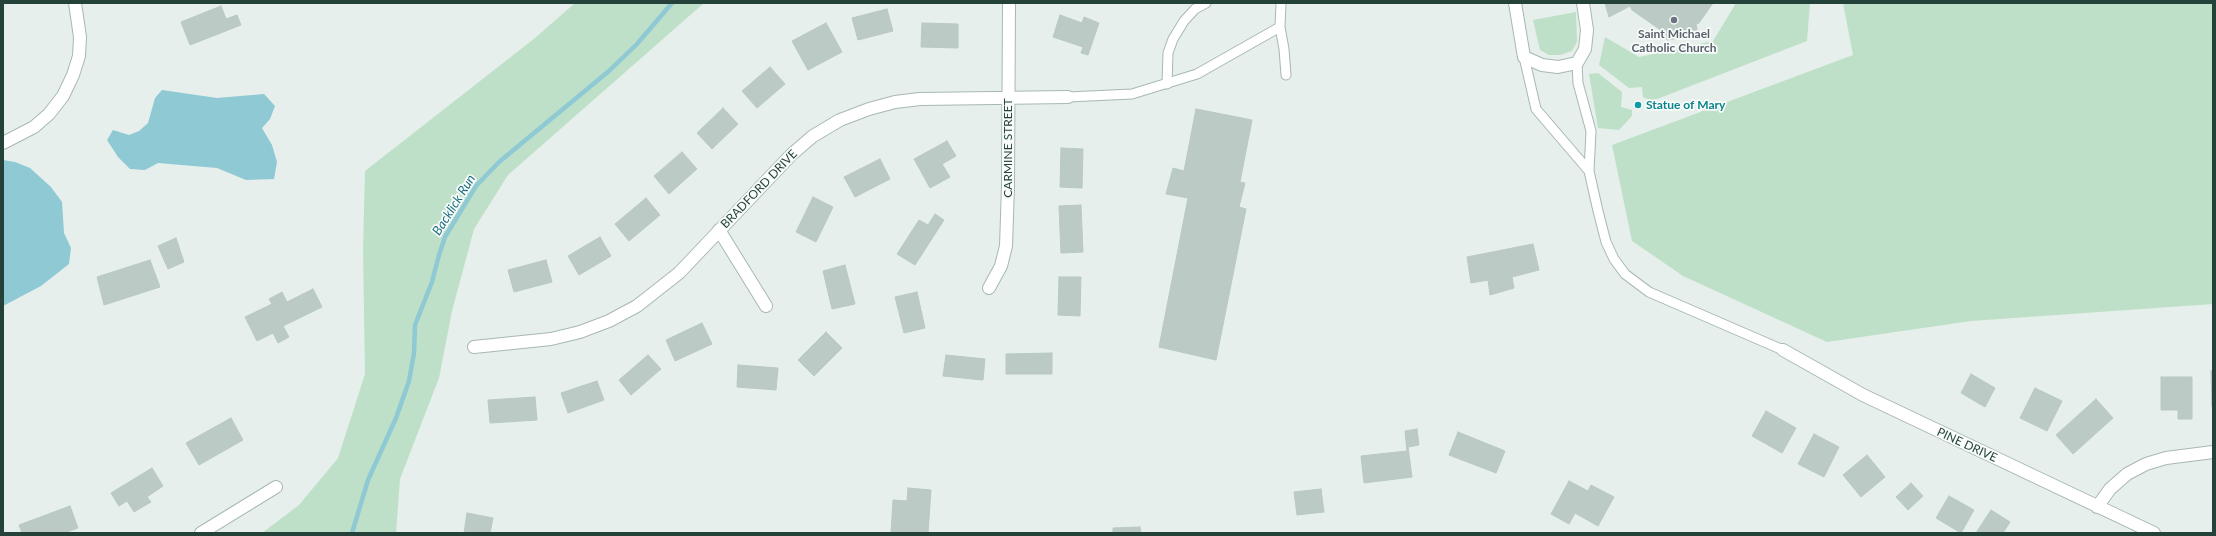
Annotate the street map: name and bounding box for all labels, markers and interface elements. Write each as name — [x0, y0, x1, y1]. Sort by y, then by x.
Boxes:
marker: Saint Michael Catholic Church — [1669, 15, 1679, 25]
place label: Saint Michael Catholic Church — [1631, 27, 1717, 55]
street label: CARMINE STREET — [1001, 98, 1015, 198]
place label: Statue of Mary — [1646, 98, 1725, 112]
marker: Statue of Mary — [1633, 100, 1643, 110]
street label: BRADFORD DRIVE — [718, 147, 800, 231]
water label: Backlick Run — [429, 172, 479, 238]
street label: PINE DRIVE — [1935, 425, 1999, 465]

